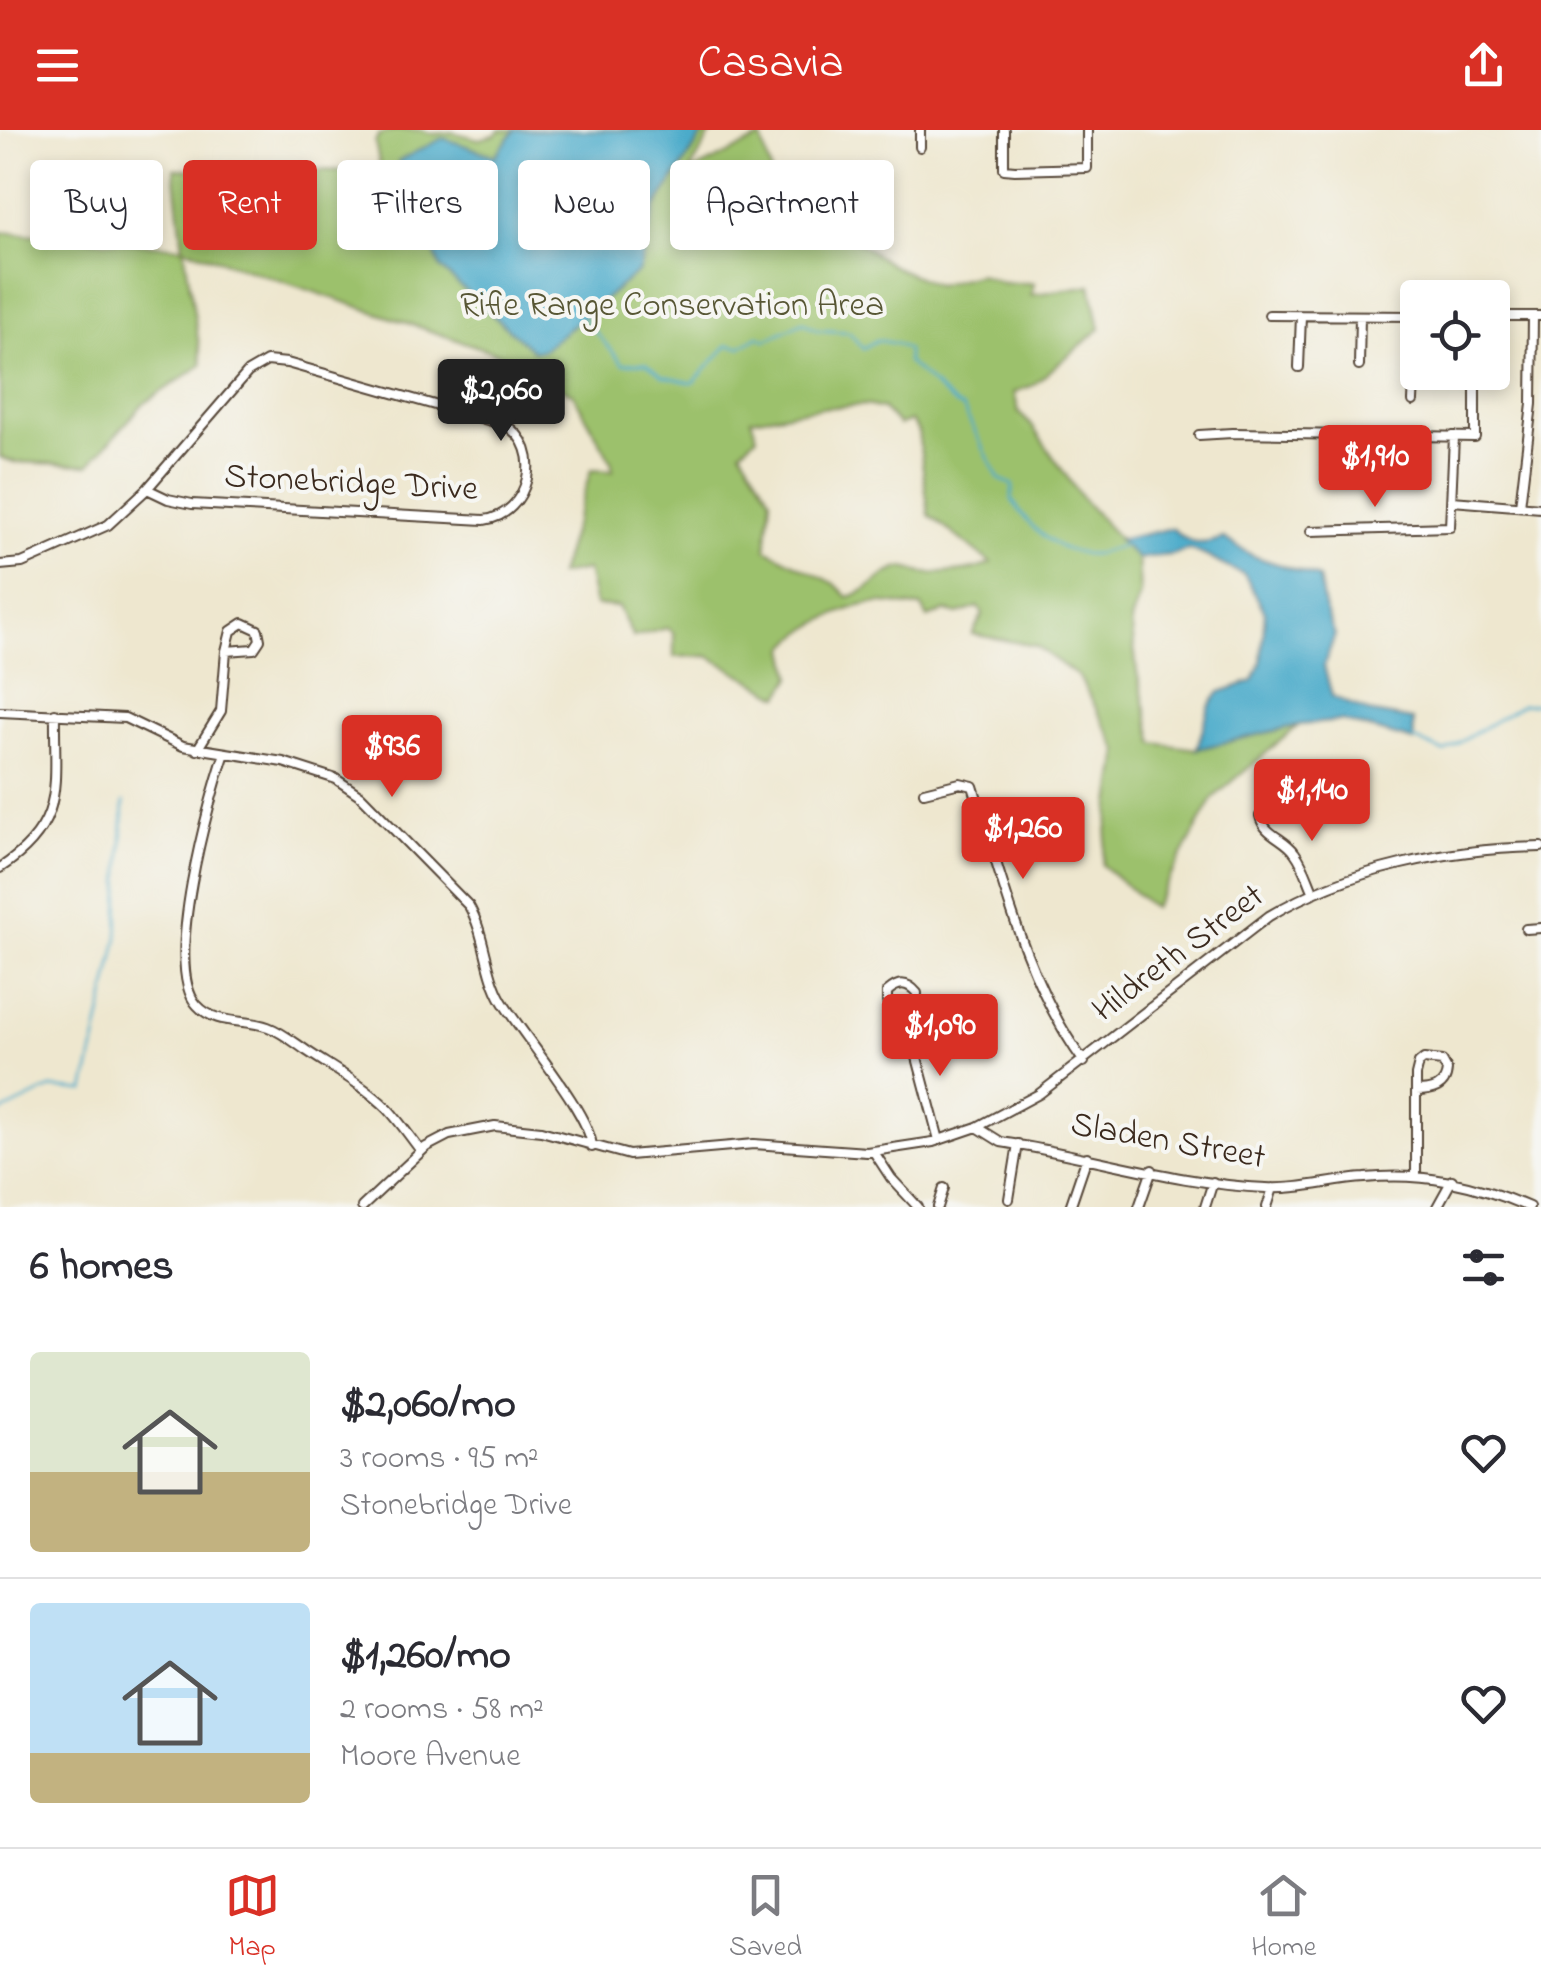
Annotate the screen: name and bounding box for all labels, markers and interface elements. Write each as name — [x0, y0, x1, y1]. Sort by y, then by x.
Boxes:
text: Casavia — [698, 32, 843, 98]
icon: menu — [30, 38, 85, 93]
icon: share — [1456, 38, 1511, 93]
chip: Buy — [30, 160, 163, 250]
chip: Rent — [183, 160, 317, 250]
chip: Filters — [337, 160, 498, 250]
chip: New — [518, 160, 650, 250]
chip: Apartment — [670, 160, 894, 250]
map controls — [1400, 280, 1510, 390]
button: locate — [1400, 280, 1510, 390]
park label: Rifle Range Conservation Area — [460, 281, 884, 332]
pin: $2,060 — [420, 359, 582, 444]
text: $2,060 — [460, 368, 542, 415]
pin: $1,910 — [1294, 425, 1456, 510]
text: $1,910 — [1341, 434, 1409, 481]
street label: Stonebridge Drive — [223, 452, 479, 516]
pin: $936 — [333, 715, 451, 800]
text: $936 — [364, 724, 420, 771]
pin: $1,140 — [1231, 759, 1393, 844]
text: $1,140 — [1276, 768, 1348, 815]
pin: $1,260 — [942, 797, 1104, 882]
text: $1,260 — [984, 806, 1062, 853]
street label: Hildreth Street — [1082, 872, 1276, 1036]
pin: $1,090 — [859, 994, 1021, 1079]
text: $1,090 — [904, 1003, 976, 1050]
street label: Sladen Street — [1067, 1100, 1270, 1184]
text: 6 homes — [30, 1237, 174, 1298]
icon: filters — [1456, 1240, 1511, 1295]
text: $2,060/mo — [340, 1375, 516, 1436]
icon: home — [110, 1392, 230, 1512]
icon: heart — [1456, 1425, 1511, 1480]
text: 3 rooms · 95 m² — [340, 1436, 539, 1483]
text: Stonebridge Drive — [340, 1483, 572, 1530]
text: $1,260/mo — [340, 1626, 511, 1687]
icon: home — [110, 1643, 230, 1763]
icon: heart — [1456, 1676, 1511, 1731]
text: 2 rooms · 58 m² — [340, 1687, 544, 1734]
text: Moore Avenue — [340, 1734, 521, 1781]
tab: Map — [225, 1868, 280, 1969]
tab: Saved — [729, 1868, 802, 1969]
tab: Home — [1251, 1868, 1316, 1969]

